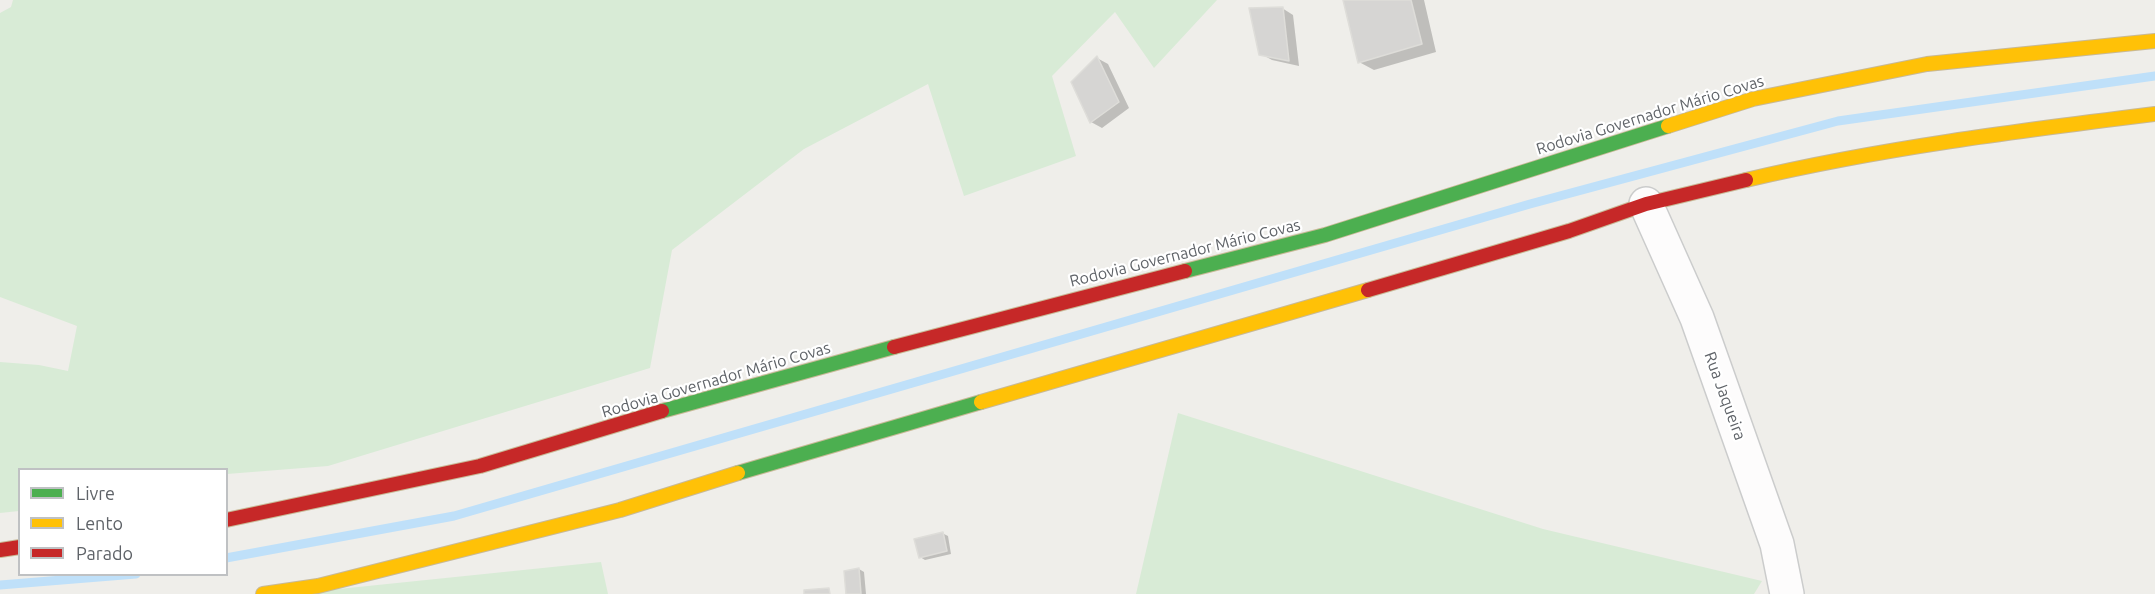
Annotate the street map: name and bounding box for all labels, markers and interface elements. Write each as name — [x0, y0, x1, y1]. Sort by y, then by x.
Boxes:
street label: Rodovia Governador Mário Covas — [1534, 71, 1766, 159]
street label: Rodovia Governador Mário Covas — [1068, 215, 1302, 291]
street label: Rodovia Governador Mário Covas — [599, 338, 833, 422]
street label: Rua Jaqueira — [1700, 349, 1750, 443]
legend — [18, 468, 228, 576]
text: Livre — [76, 483, 115, 503]
text: Lento — [76, 513, 123, 533]
text: Parado — [76, 543, 133, 563]

